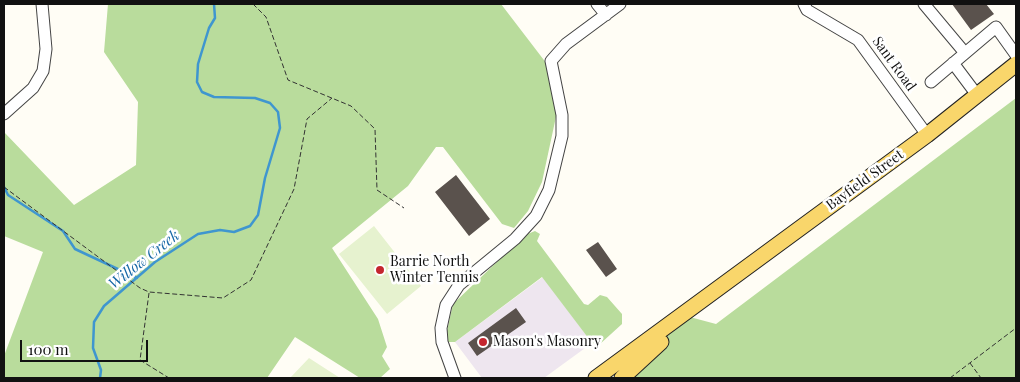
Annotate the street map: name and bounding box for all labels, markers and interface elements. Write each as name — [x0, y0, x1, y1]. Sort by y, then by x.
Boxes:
street label: Sant Road — [869, 34, 919, 94]
street label: Bayfield Street — [823, 146, 907, 214]
water label: Willow Creek — [105, 227, 183, 293]
place label: Barrie North Winter Tennis — [390, 254, 479, 286]
marker: Barrie North Winter Tennis — [374, 264, 386, 276]
scale bar — [22, 330, 150, 362]
place label: Mason's Masonry — [493, 334, 601, 350]
marker: Mason's Masonry — [477, 336, 489, 348]
text: 100 m — [28, 339, 69, 359]

